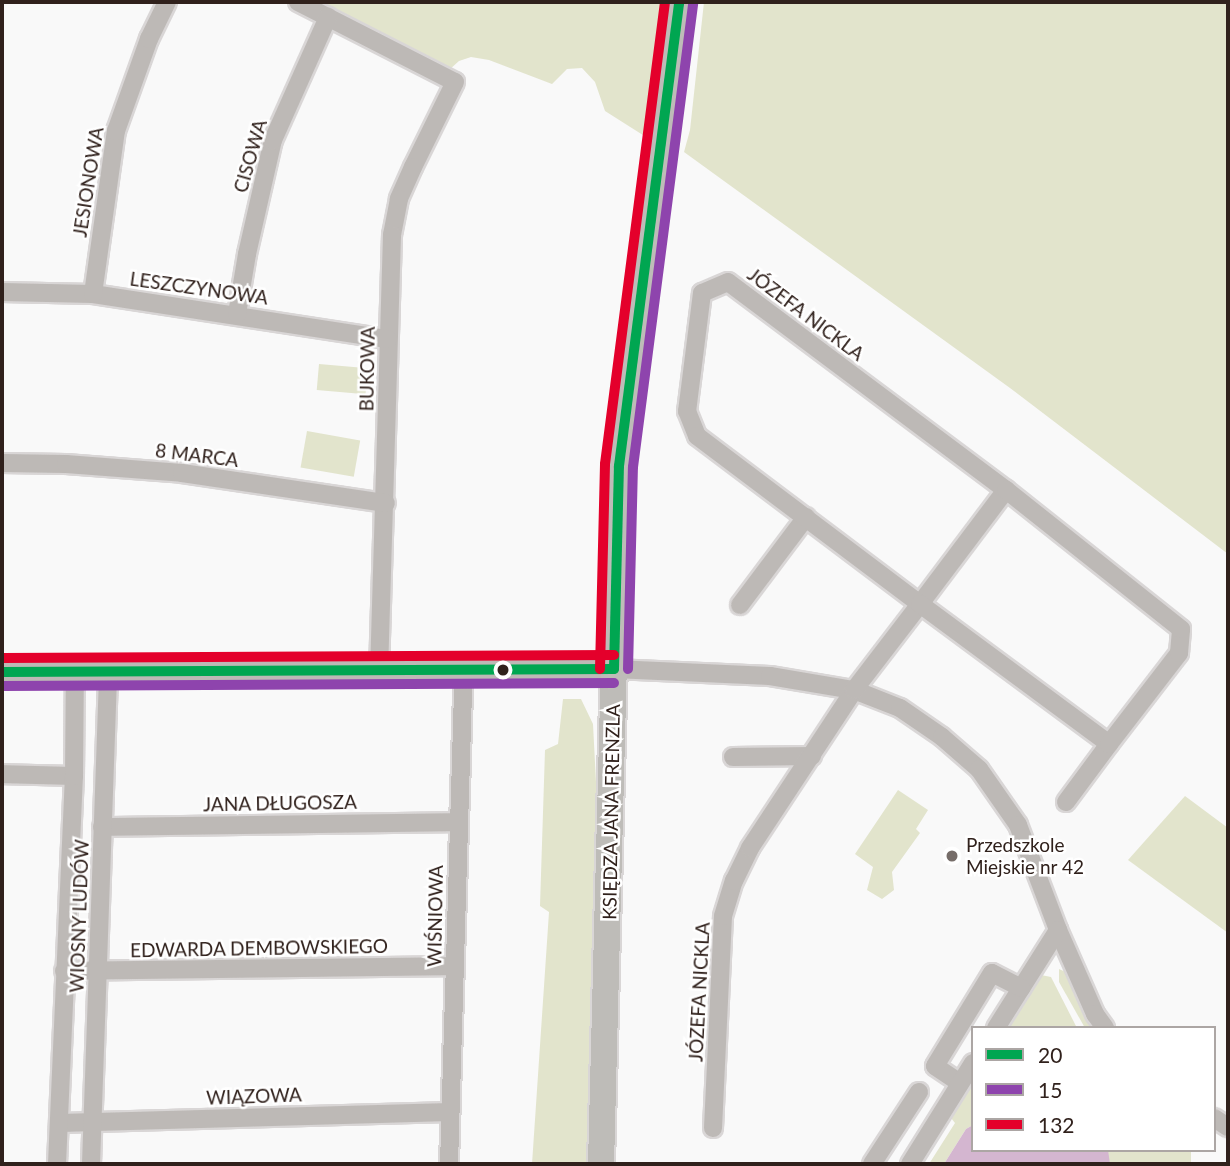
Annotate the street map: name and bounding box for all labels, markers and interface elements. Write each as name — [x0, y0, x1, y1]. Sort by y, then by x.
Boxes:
street label: CISOWA — [229, 117, 271, 195]
street label: JESIONOWA — [68, 125, 108, 239]
street label: JÓZEFA NICKLA — [743, 263, 869, 365]
street label: LESZCZYNOWA — [128, 267, 270, 309]
street label: BUKOWA — [355, 326, 379, 412]
street label: 8 MARCA — [154, 439, 240, 471]
unlabelled marker — [496, 663, 510, 677]
street label: KSIĘDZA JANA FRENZLA — [598, 703, 624, 921]
street label: JANA DŁUGOSZA — [203, 790, 357, 816]
place label: Przedszkole Miejskie nr 42 — [966, 834, 1084, 878]
street label: WIOSNY LUDÓW — [65, 839, 93, 993]
marker: Przedszkole Miejskie nr 42 — [944, 848, 960, 864]
street label: WIŚNIOWA — [423, 865, 447, 967]
street label: JÓZEFA NICKLA — [684, 921, 714, 1063]
street label: EDWARDA DEMBOWSKIEGO — [130, 934, 388, 962]
legend — [971, 1026, 1216, 1152]
text: 20 — [1038, 1042, 1062, 1067]
text: 15 — [1038, 1077, 1062, 1102]
street label: WIĄZOWA — [206, 1083, 302, 1109]
text: 132 — [1038, 1112, 1075, 1137]

